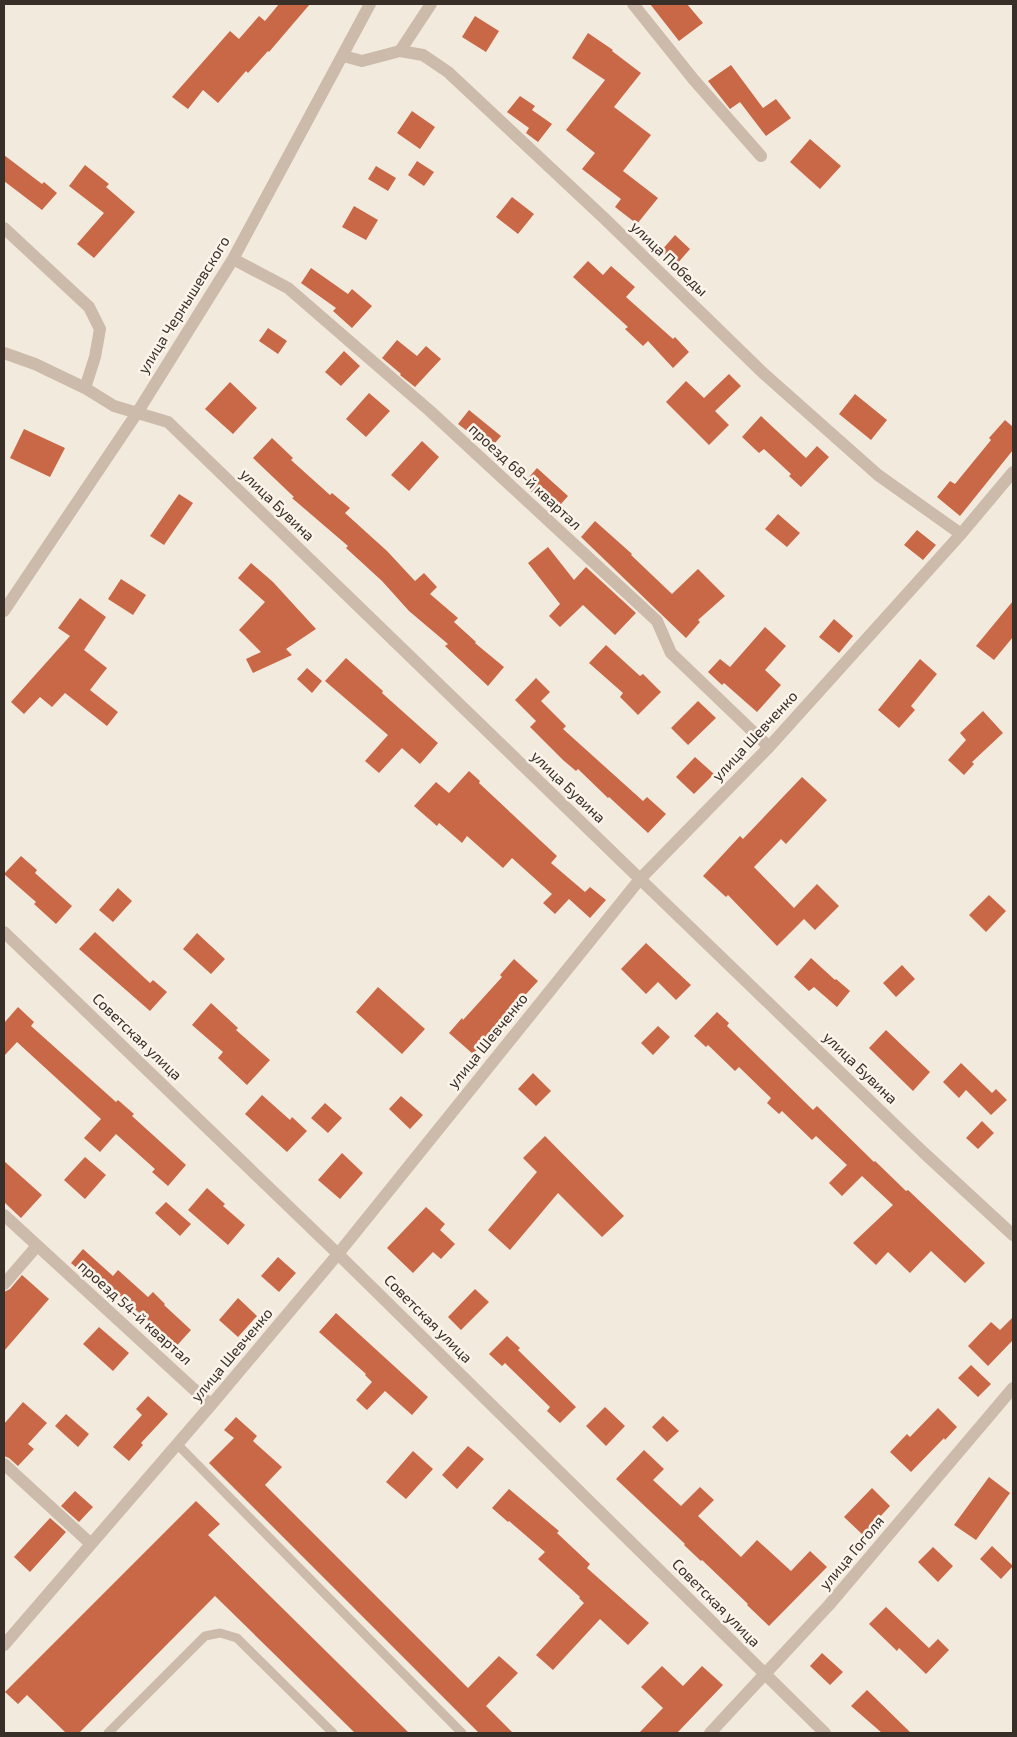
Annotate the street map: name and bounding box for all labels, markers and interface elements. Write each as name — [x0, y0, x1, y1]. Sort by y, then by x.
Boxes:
street label: улица Победы — [627, 217, 712, 300]
street label: улица Чернышевского — [133, 232, 234, 377]
street label: проезд 68-й квартал — [466, 419, 586, 533]
street label: улица Бувина — [236, 464, 319, 545]
street label: улица Шевченко — [708, 686, 801, 785]
street label: улица Бувина — [527, 746, 610, 827]
street label: Советская улица — [89, 989, 186, 1084]
street label: улица Шевченко — [443, 989, 532, 1092]
street label: улица Бувина — [819, 1027, 902, 1108]
street label: проезд 54-й квартал — [75, 1256, 196, 1368]
street label: Советская улица — [380, 1270, 477, 1367]
street label: улица Шевченко — [187, 1304, 276, 1406]
street label: улица Гоголя — [815, 1512, 888, 1594]
street label: Советская улица — [668, 1554, 765, 1651]

